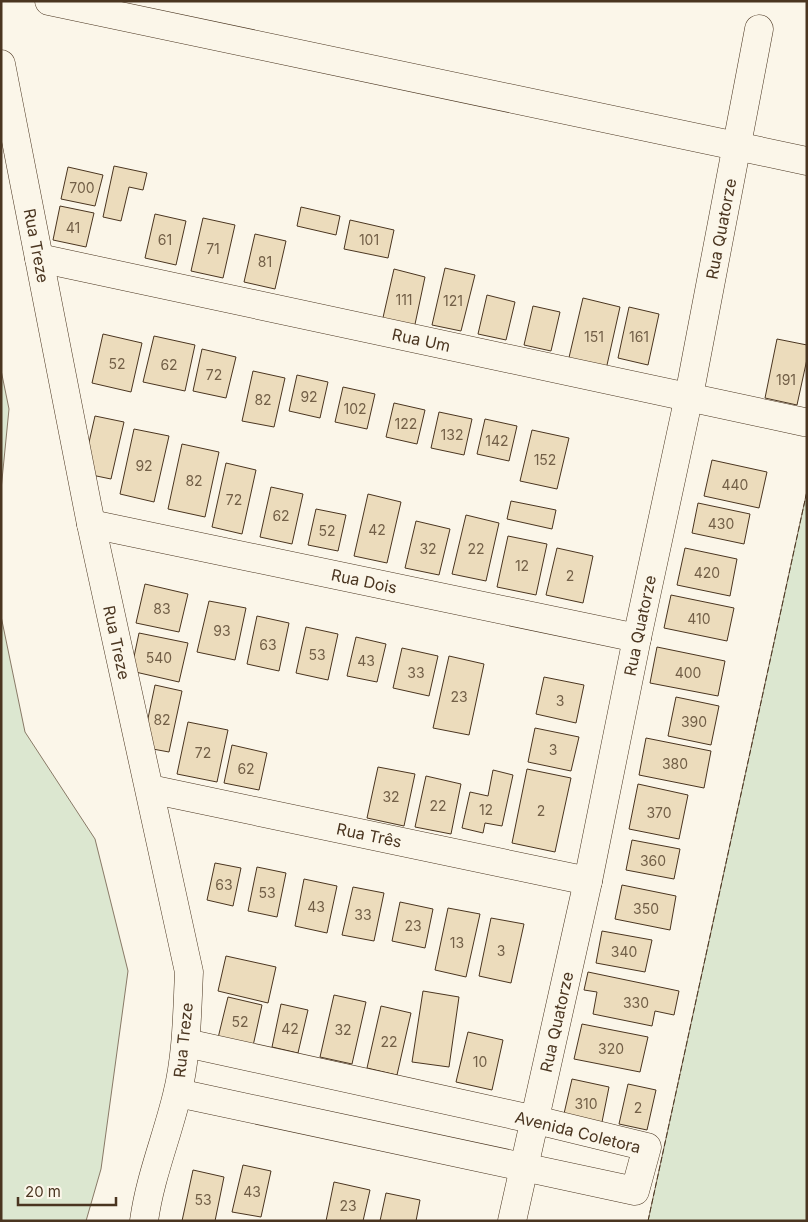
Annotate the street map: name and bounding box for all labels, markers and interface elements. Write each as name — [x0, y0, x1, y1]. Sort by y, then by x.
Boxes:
street label: Rua Quatorze — [701, 177, 740, 281]
house number: 700 — [69, 179, 95, 196]
street label: Rua Treze — [19, 207, 54, 285]
house number: 41 — [66, 219, 80, 236]
house number: 61 — [158, 231, 172, 248]
house number: 101 — [359, 231, 379, 248]
house number: 71 — [206, 240, 220, 257]
house number: 81 — [258, 253, 272, 270]
house number: 111 — [395, 291, 413, 308]
house number: 121 — [443, 292, 463, 309]
street label: Rua Um — [390, 324, 452, 356]
house number: 151 — [584, 328, 604, 345]
house number: 161 — [629, 328, 649, 345]
house number: 52 — [108, 355, 126, 372]
house number: 62 — [160, 356, 178, 373]
house number: 72 — [206, 366, 222, 383]
house number: 191 — [776, 371, 796, 388]
house number: 92 — [300, 388, 318, 405]
house number: 82 — [254, 391, 272, 408]
house number: 102 — [343, 400, 367, 417]
house number: 122 — [395, 415, 417, 432]
house number: 132 — [441, 426, 463, 443]
house number: 142 — [485, 432, 509, 449]
house number: 152 — [534, 451, 556, 468]
house number: 92 — [135, 457, 153, 474]
house number: 82 — [185, 472, 203, 489]
house number: 440 — [722, 476, 748, 493]
house number: 72 — [226, 491, 242, 508]
house number: 62 — [272, 507, 290, 524]
house number: 430 — [708, 515, 734, 532]
house number: 42 — [368, 521, 386, 538]
house number: 52 — [318, 522, 336, 539]
house number: 32 — [419, 540, 437, 557]
house number: 22 — [467, 540, 485, 557]
house number: 12 — [515, 557, 529, 574]
street label: Rua Dois — [329, 564, 399, 598]
house number: 420 — [694, 564, 720, 581]
house number: 2 — [566, 567, 574, 584]
street label: Rua Quatorze — [620, 573, 660, 678]
house number: 83 — [153, 600, 171, 617]
street label: Rua Treze — [99, 603, 135, 681]
house number: 410 — [687, 610, 711, 627]
house number: 93 — [213, 622, 231, 639]
house number: 63 — [259, 636, 277, 653]
house number: 53 — [308, 646, 326, 663]
house number: 540 — [146, 649, 172, 666]
house number: 43 — [357, 652, 375, 669]
house number: 33 — [407, 664, 425, 681]
house number: 400 — [675, 664, 701, 681]
house number: 23 — [450, 688, 468, 705]
house number: 3 — [556, 692, 564, 709]
house number: 82 — [153, 711, 171, 728]
house number: 390 — [681, 713, 707, 730]
house number: 3 — [549, 741, 557, 758]
house number: 72 — [195, 744, 211, 761]
house number: 380 — [662, 755, 688, 772]
house number: 62 — [237, 760, 255, 777]
house number: 32 — [382, 788, 400, 805]
house number: 22 — [429, 797, 447, 814]
house number: 12 — [479, 801, 493, 818]
house number: 2 — [537, 802, 545, 819]
house number: 370 — [646, 804, 672, 821]
street label: Rua Três — [335, 818, 404, 852]
house number: 360 — [640, 852, 666, 869]
house number: 63 — [215, 876, 233, 893]
house number: 53 — [258, 884, 276, 901]
house number: 43 — [307, 898, 325, 915]
house number: 350 — [633, 900, 659, 917]
house number: 33 — [354, 906, 372, 923]
house number: 23 — [404, 917, 422, 934]
house number: 13 — [450, 934, 464, 951]
house number: 3 — [497, 942, 505, 959]
house number: 340 — [611, 943, 637, 960]
street label: Rua Quatorze — [536, 970, 577, 1074]
house number: 330 — [623, 994, 649, 1011]
street label: Rua Treze — [169, 1001, 197, 1079]
house number: 52 — [231, 1013, 249, 1030]
house number: 42 — [281, 1020, 299, 1037]
house number: 32 — [334, 1021, 352, 1038]
house number: 22 — [380, 1033, 398, 1050]
house number: 320 — [598, 1040, 624, 1057]
house number: 10 — [473, 1053, 487, 1070]
house number: 310 — [574, 1095, 598, 1112]
house number: 2 — [634, 1099, 642, 1116]
street label: Avenida Coletora — [513, 1107, 643, 1157]
scale bar — [18, 1174, 115, 1206]
text: 20 m — [25, 1182, 61, 1201]
house number: 43 — [243, 1183, 261, 1200]
house number: 53 — [194, 1191, 212, 1208]
house number: 23 — [339, 1197, 357, 1214]

